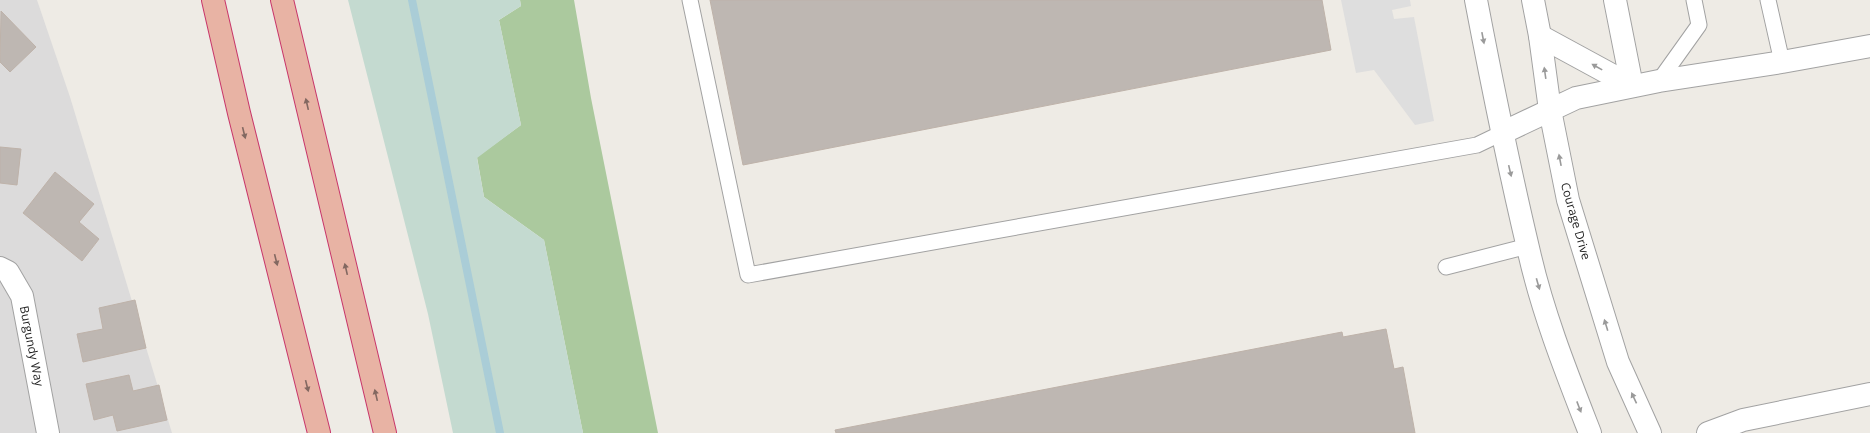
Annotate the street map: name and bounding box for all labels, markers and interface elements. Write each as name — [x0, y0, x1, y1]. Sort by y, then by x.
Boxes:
one-way arrow — [1481, 32, 1487, 44]
one-way arrow — [1592, 64, 1603, 71]
one-way arrow — [1542, 67, 1548, 79]
one-way arrow — [303, 98, 309, 110]
one-way arrow — [241, 128, 247, 140]
one-way arrow — [1556, 153, 1562, 166]
one-way arrow — [1508, 165, 1514, 177]
street label: Courage Drive — [1557, 180, 1595, 262]
one-way arrow — [273, 253, 279, 266]
one-way arrow — [342, 262, 348, 275]
one-way arrow — [1535, 278, 1541, 290]
street label: Burgundy Way — [16, 304, 48, 389]
one-way arrow — [1603, 319, 1609, 331]
one-way arrow — [305, 379, 311, 392]
one-way arrow — [373, 389, 379, 401]
one-way arrow — [1631, 392, 1637, 403]
one-way arrow — [1577, 401, 1583, 413]

